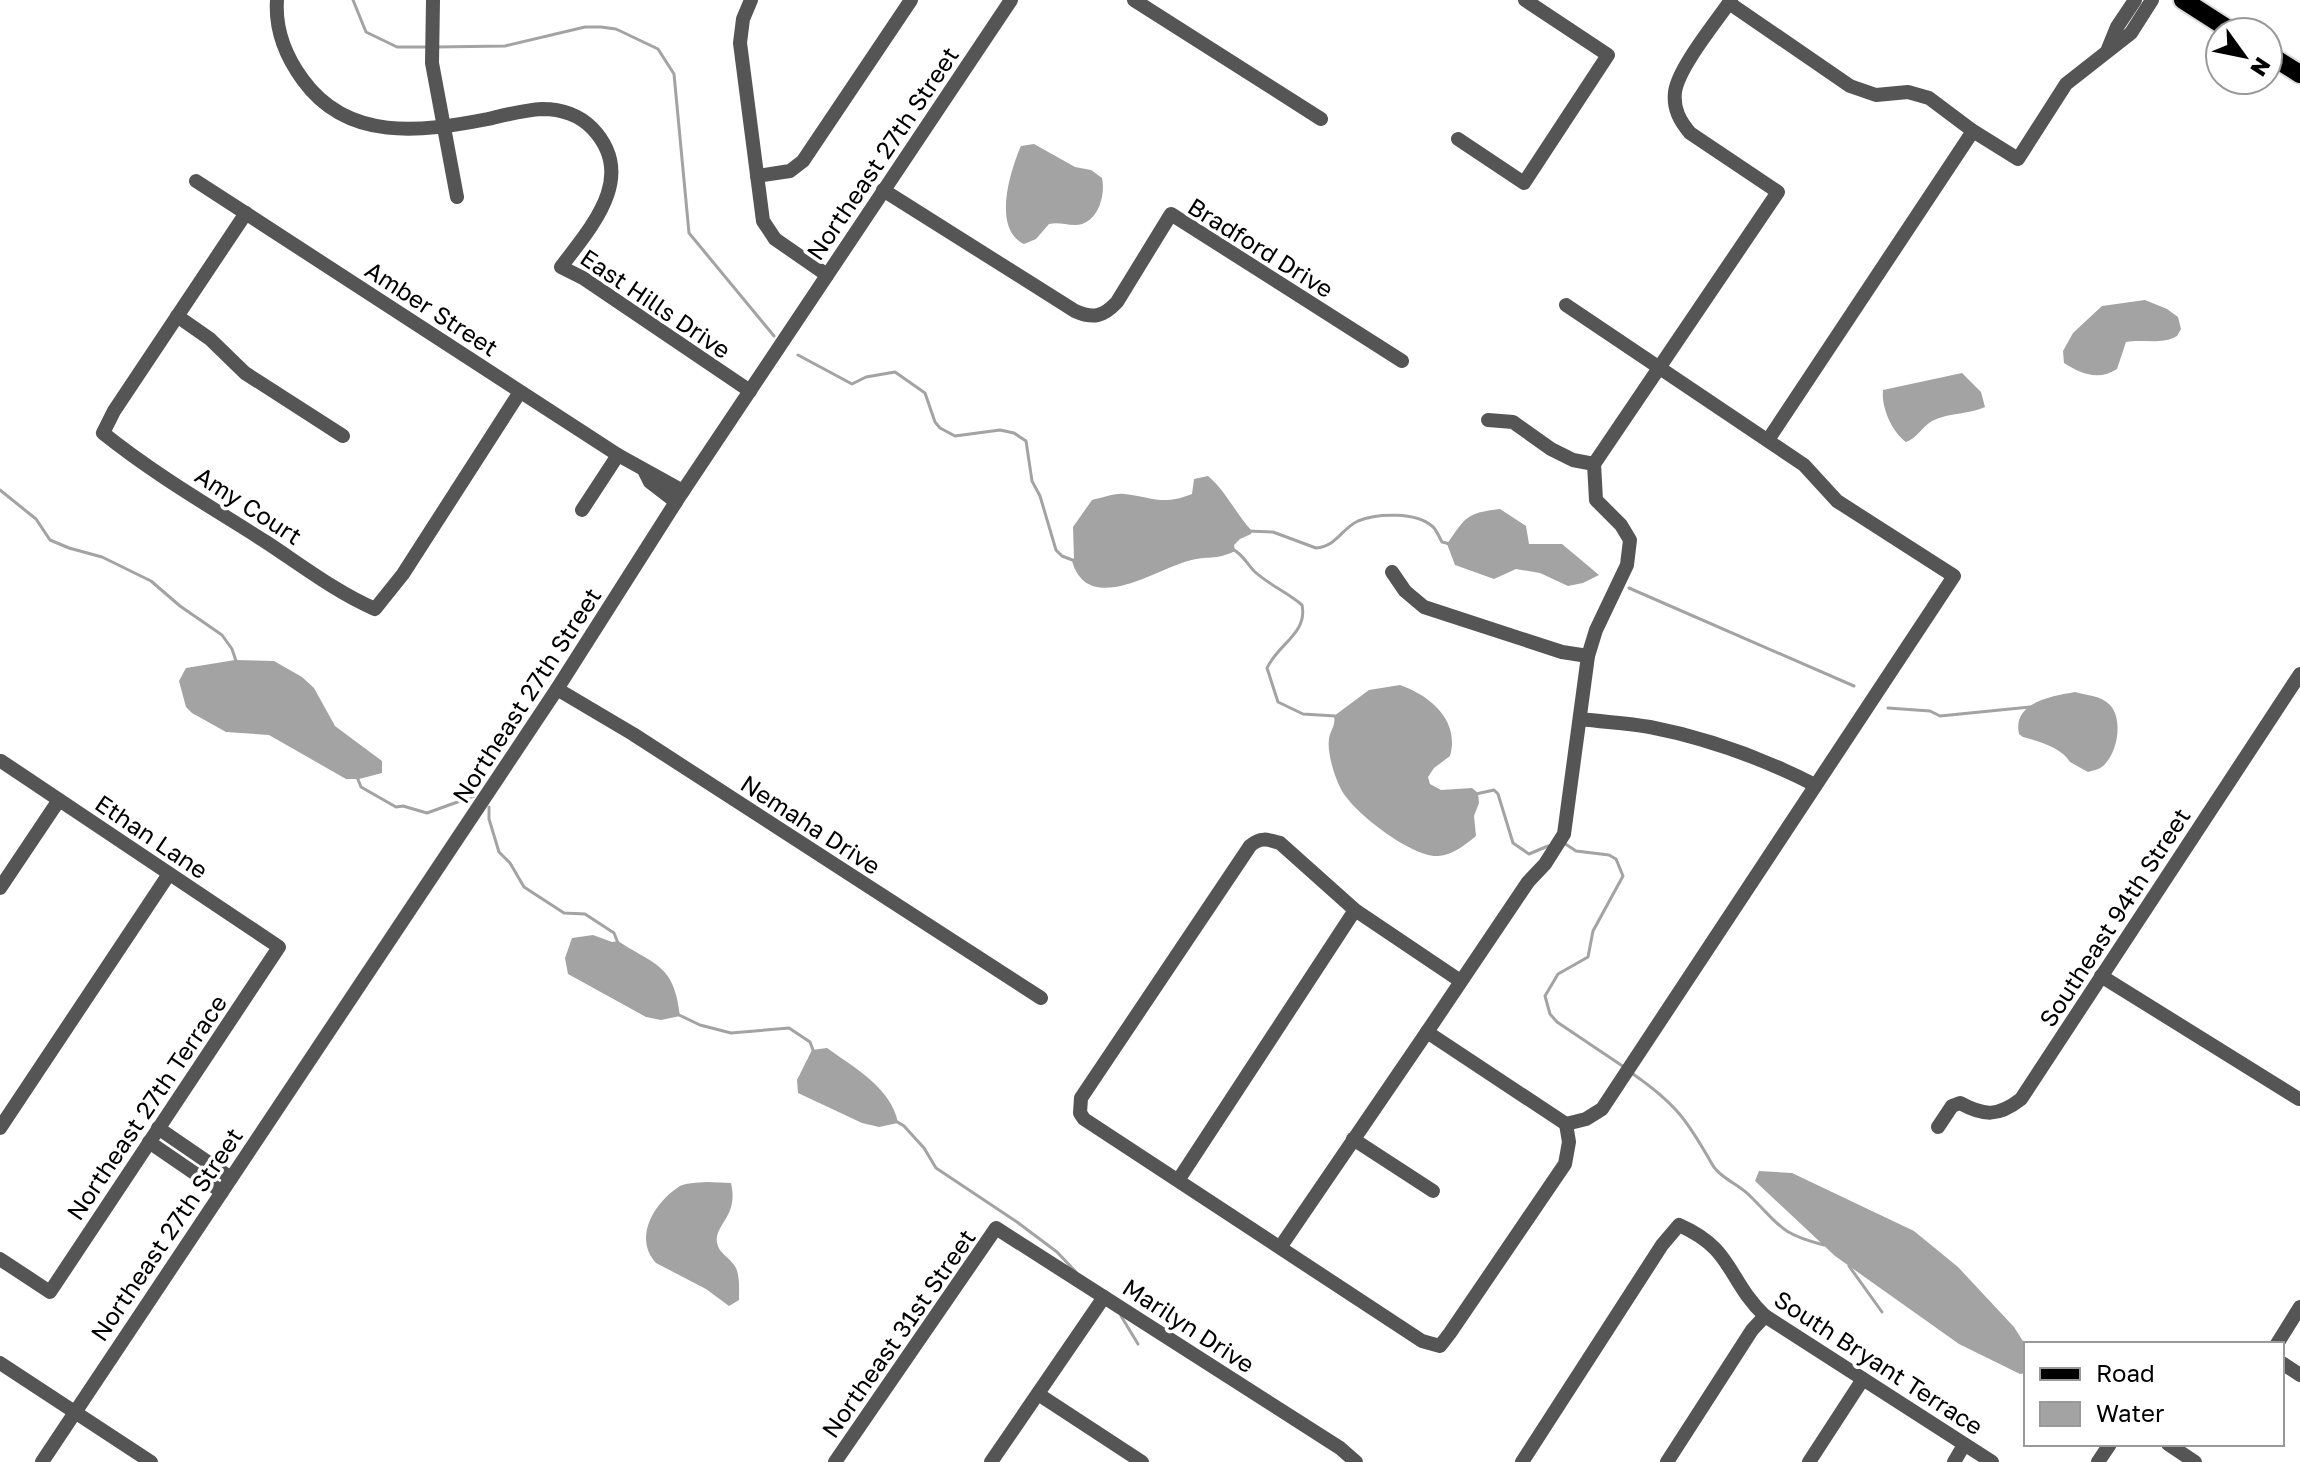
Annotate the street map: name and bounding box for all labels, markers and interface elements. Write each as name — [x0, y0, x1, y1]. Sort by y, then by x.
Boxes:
north arrow — [2204, 16, 2284, 96]
street label: Northeast 27th Street — [800, 41, 964, 265]
text: N — [2245, 53, 2277, 82]
street label: Bradford Drive — [1183, 191, 1339, 303]
street label: East Hills Drive — [576, 242, 736, 364]
street label: Amber Street — [360, 254, 504, 362]
street label: Amy Court — [190, 460, 308, 550]
street label: Northeast 27th Street — [446, 582, 606, 808]
street label: Nemaha Drive — [736, 768, 886, 880]
street label: Ethan Lane — [90, 788, 214, 884]
street label: Southeast 94th Street — [2032, 802, 2196, 1032]
street label: Northeast 27th Terrace — [60, 989, 232, 1225]
street label: Northeast 27th Street — [84, 1122, 248, 1346]
street label: Northeast 31st Street — [815, 1223, 981, 1443]
street label: Marilyn Drive — [1118, 1272, 1260, 1378]
street label: South Bryant Terrace — [1769, 1284, 1989, 1440]
legend — [2024, 1342, 2284, 1446]
text: Road — [2096, 1358, 2155, 1387]
text: Water — [2096, 1398, 2164, 1427]

